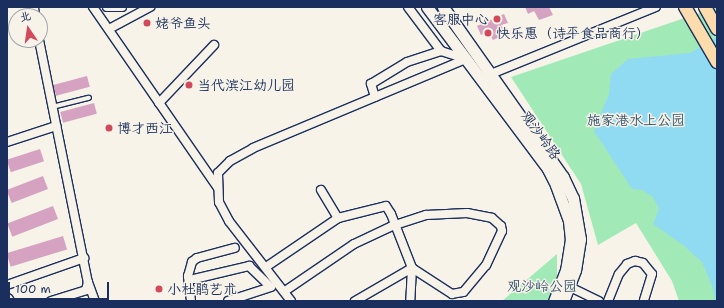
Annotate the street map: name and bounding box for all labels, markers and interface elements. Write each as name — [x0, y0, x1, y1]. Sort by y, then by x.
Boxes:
north arrow — [8, 8, 48, 48]
text: 北 — [18, 8, 32, 25]
place label: 客服中心 — [433, 11, 489, 27]
marker: 客服中心 — [492, 14, 502, 24]
place label: 姥爷鱼头 — [155, 15, 211, 31]
marker: 姥爷鱼头 — [142, 18, 152, 28]
place label: 快乐惠（诗平食品商行） — [496, 25, 650, 41]
marker: 快乐惠（诗平食品商行） — [483, 28, 493, 38]
place label: 当代滨江幼儿园 — [197, 77, 295, 93]
marker: 当代滨江幼儿园 — [184, 80, 194, 90]
street label: 观沙岭路 — [518, 107, 564, 163]
park label: 施家港水上公园 — [587, 112, 685, 128]
place label: 博才西江 — [117, 120, 173, 136]
marker: 博才西江 — [104, 123, 114, 133]
scale bar — [10, 274, 111, 300]
park label: 观沙岭公园 — [507, 278, 577, 294]
text: 100 m — [15, 281, 51, 297]
place label: 小杜鹃艺术 — [167, 281, 237, 297]
marker: 小杜鹃艺术 — [154, 284, 164, 294]

